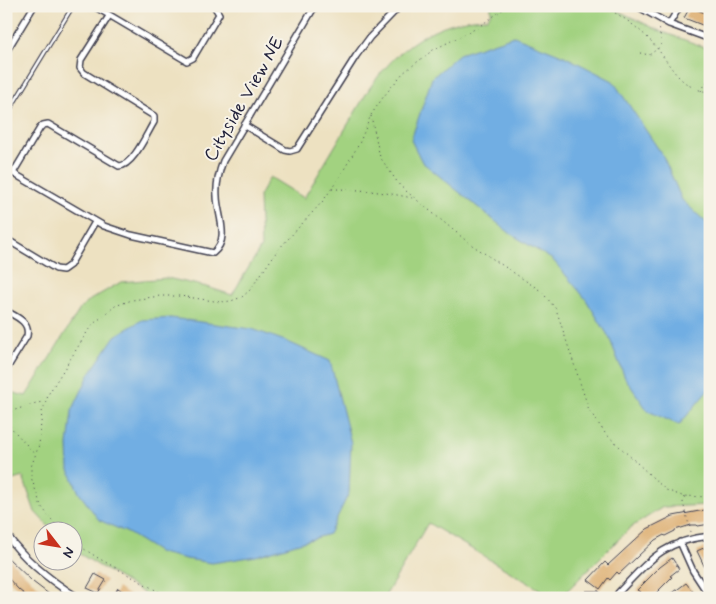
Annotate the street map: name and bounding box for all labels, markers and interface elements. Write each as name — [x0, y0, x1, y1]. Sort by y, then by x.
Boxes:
street label: Cityside View NE — [198, 32, 290, 166]
north arrow — [32, 522, 82, 572]
text: N — [58, 544, 78, 561]

